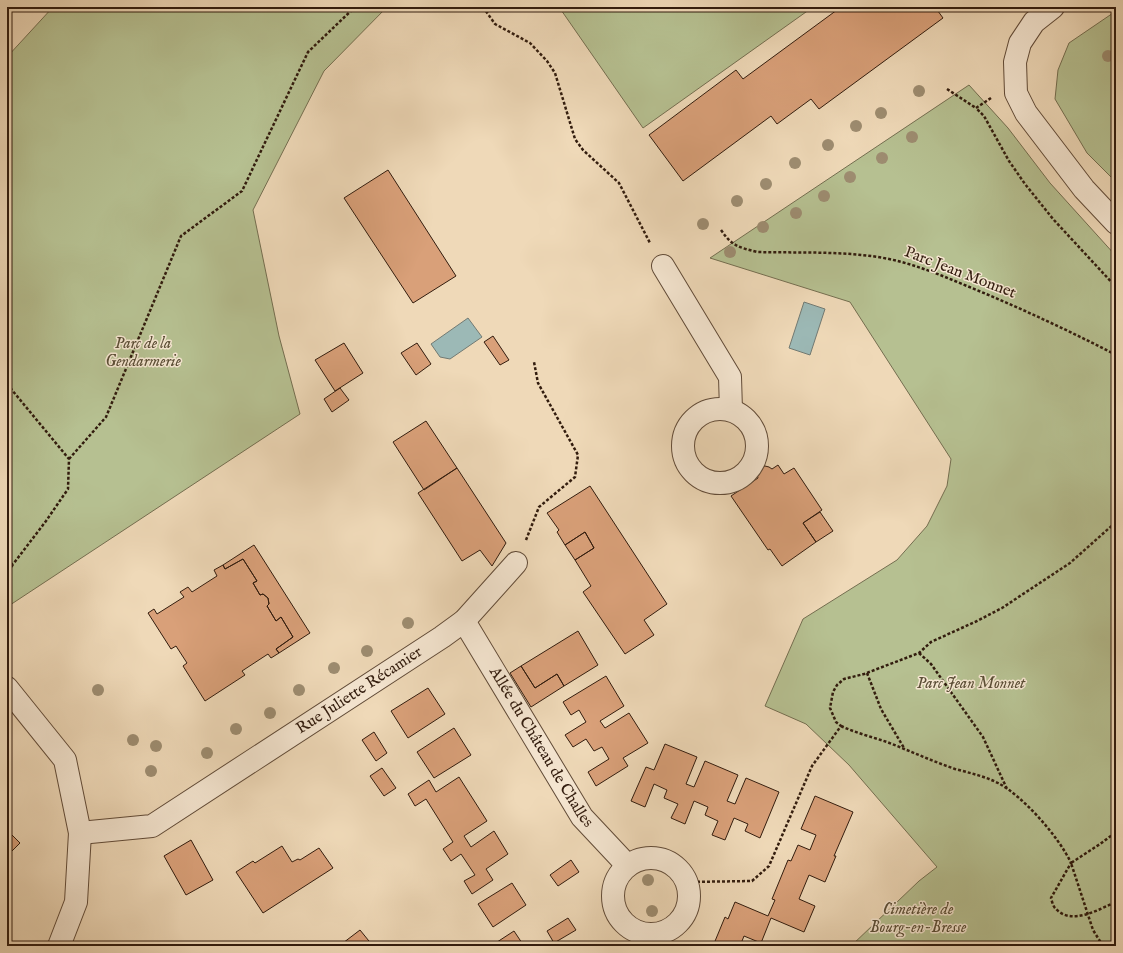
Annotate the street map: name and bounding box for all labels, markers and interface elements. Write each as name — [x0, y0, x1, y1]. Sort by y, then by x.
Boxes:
street label: Parc Jean Monnet — [901, 243, 1019, 304]
park label: Parc de la Gendarmerie — [105, 334, 181, 372]
street label: Rue Juliette Récamier — [293, 642, 426, 739]
street label: Allée du Château de Challes — [484, 663, 597, 832]
park label: Parc Jean Monnet — [917, 674, 1026, 694]
park label: Cimetière de Bourg-en-Bresse — [870, 900, 967, 938]

